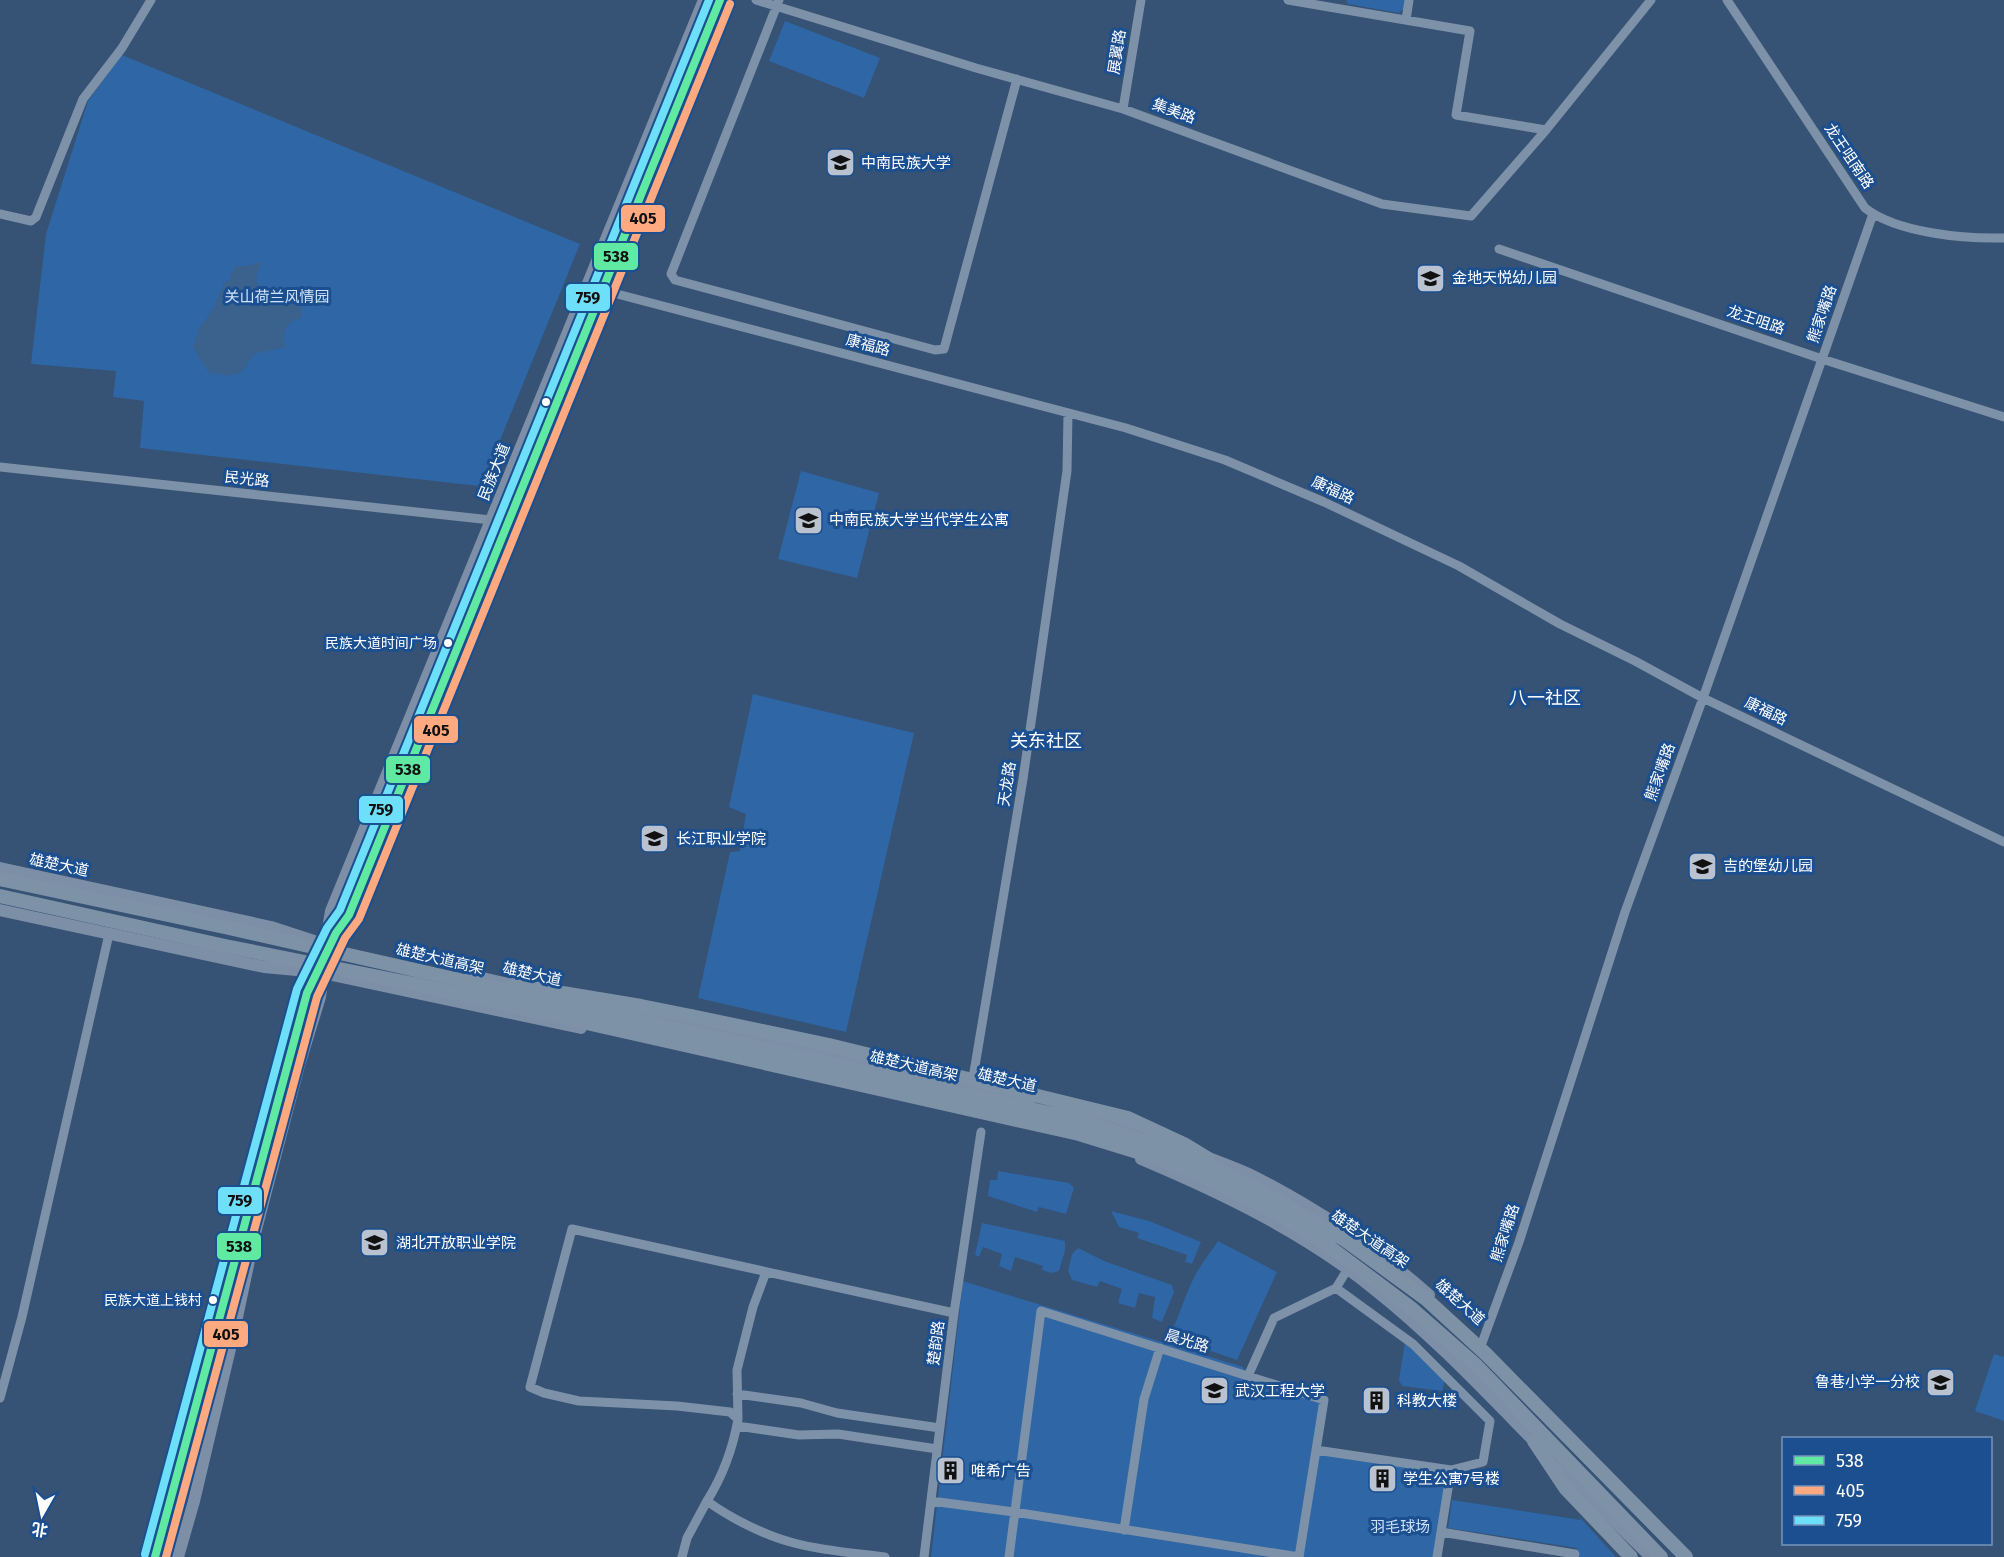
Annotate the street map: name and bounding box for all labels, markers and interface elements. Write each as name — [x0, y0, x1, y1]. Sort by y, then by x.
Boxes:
street label: 展翼路 — [1105, 28, 1129, 76]
street label: 集美路 — [1150, 95, 1198, 127]
street label: 龙王咀南路 — [1821, 120, 1877, 192]
school or university icon: 中南民族大学 — [824, 147, 856, 179]
place label: 中南民族大学 — [861, 154, 951, 172]
line badge: 405 — [620, 204, 666, 233]
text: 405 — [630, 209, 657, 228]
line badge: 538 — [593, 242, 639, 271]
text: 538 — [603, 247, 629, 266]
school or university icon: 金地天悦幼儿园 — [1415, 262, 1447, 294]
place label: 金地天悦幼儿园 — [1452, 269, 1557, 287]
line badge: 759 — [565, 283, 611, 312]
street label: 熊家嘴路 — [1804, 283, 1840, 345]
park label: 关山荷兰风情园 — [224, 288, 330, 306]
text: 759 — [576, 288, 600, 307]
street label: 龙王咀路 — [1725, 302, 1787, 338]
street label: 康福路 — [844, 330, 892, 360]
unlabelled marker — [540, 396, 552, 408]
street label: 民族大道 — [474, 441, 514, 503]
street label: 民光路 — [224, 468, 270, 490]
street label: 康福路 — [1309, 472, 1357, 508]
school or university icon: 中南民族大学当代学生公寓 — [792, 504, 824, 536]
place label: 中南民族大学当代学生公寓 — [829, 511, 1009, 529]
place label: 民族大道时间广场 — [325, 635, 437, 652]
marker: 民族大道时间广场 — [442, 637, 454, 649]
district label: 八一社区 — [1509, 687, 1581, 709]
street label: 康福路 — [1742, 693, 1790, 729]
line badge: 405 — [413, 715, 459, 744]
text: 405 — [423, 721, 450, 740]
district label: 关东社区 — [1010, 730, 1082, 752]
street label: 熊家嘴路 — [1641, 741, 1679, 803]
line badge: 538 — [385, 755, 431, 784]
text: 538 — [395, 760, 421, 779]
street label: 天龙路 — [995, 760, 1019, 808]
line badge: 759 — [358, 795, 404, 824]
text: 759 — [369, 800, 393, 819]
school or university icon: 长江职业学院 — [639, 823, 671, 855]
place label: 长江职业学院 — [676, 830, 766, 848]
street label: 雄楚大道 — [28, 850, 90, 880]
school or university icon: 吉的堡幼儿园 — [1686, 850, 1718, 882]
place label: 吉的堡幼儿园 — [1723, 857, 1813, 875]
street label: 雄楚大道高架 — [394, 940, 486, 978]
street label: 雄楚大道 — [501, 958, 563, 990]
street label: 雄楚大道高架 — [868, 1047, 960, 1085]
street label: 雄楚大道 — [976, 1064, 1038, 1096]
line badge: 759 — [217, 1186, 263, 1215]
text: 759 — [228, 1191, 252, 1210]
street label: 熊家嘴路 — [1487, 1202, 1523, 1264]
street label: 雄楚大道高架 — [1328, 1206, 1412, 1272]
school or university icon: 湖北开放职业学院 — [359, 1227, 391, 1259]
line badge: 538 — [216, 1232, 262, 1261]
place label: 湖北开放职业学院 — [396, 1234, 516, 1252]
text: 538 — [226, 1237, 252, 1256]
street label: 雄楚大道 — [1432, 1275, 1488, 1329]
place label: 民族大道上钱村 — [104, 1292, 202, 1309]
marker: 民族大道上钱村 — [207, 1294, 219, 1306]
line badge: 405 — [203, 1320, 249, 1348]
street label: 楚韵路 — [924, 1320, 948, 1366]
text: 405 — [213, 1325, 240, 1344]
street label: 晨光路 — [1163, 1326, 1211, 1356]
school or university icon: 鲁巷小学一分校 — [1925, 1366, 1957, 1398]
place label: 鲁巷小学一分校 — [1815, 1373, 1920, 1391]
school or university icon: 武汉工程大学 — [1198, 1375, 1230, 1407]
place label: 武汉工程大学 — [1235, 1382, 1325, 1400]
building icon: 科教大楼 — [1360, 1385, 1392, 1417]
place label: 科教大楼 — [1397, 1392, 1457, 1410]
legend — [1782, 1437, 1992, 1545]
text: 538 — [1836, 1450, 1864, 1472]
building icon: 唯希广告 — [934, 1455, 966, 1487]
place label: 唯希广告 — [971, 1462, 1031, 1480]
building icon: 学生公寓7号楼 — [1366, 1463, 1398, 1495]
place label: 学生公寓7号楼 — [1403, 1470, 1500, 1488]
text: 405 — [1836, 1480, 1865, 1502]
north arrow — [12, 1485, 72, 1545]
text: 759 — [1836, 1510, 1862, 1532]
park label: 羽毛球场 — [1370, 1518, 1430, 1536]
text: 北 — [30, 1519, 49, 1540]

